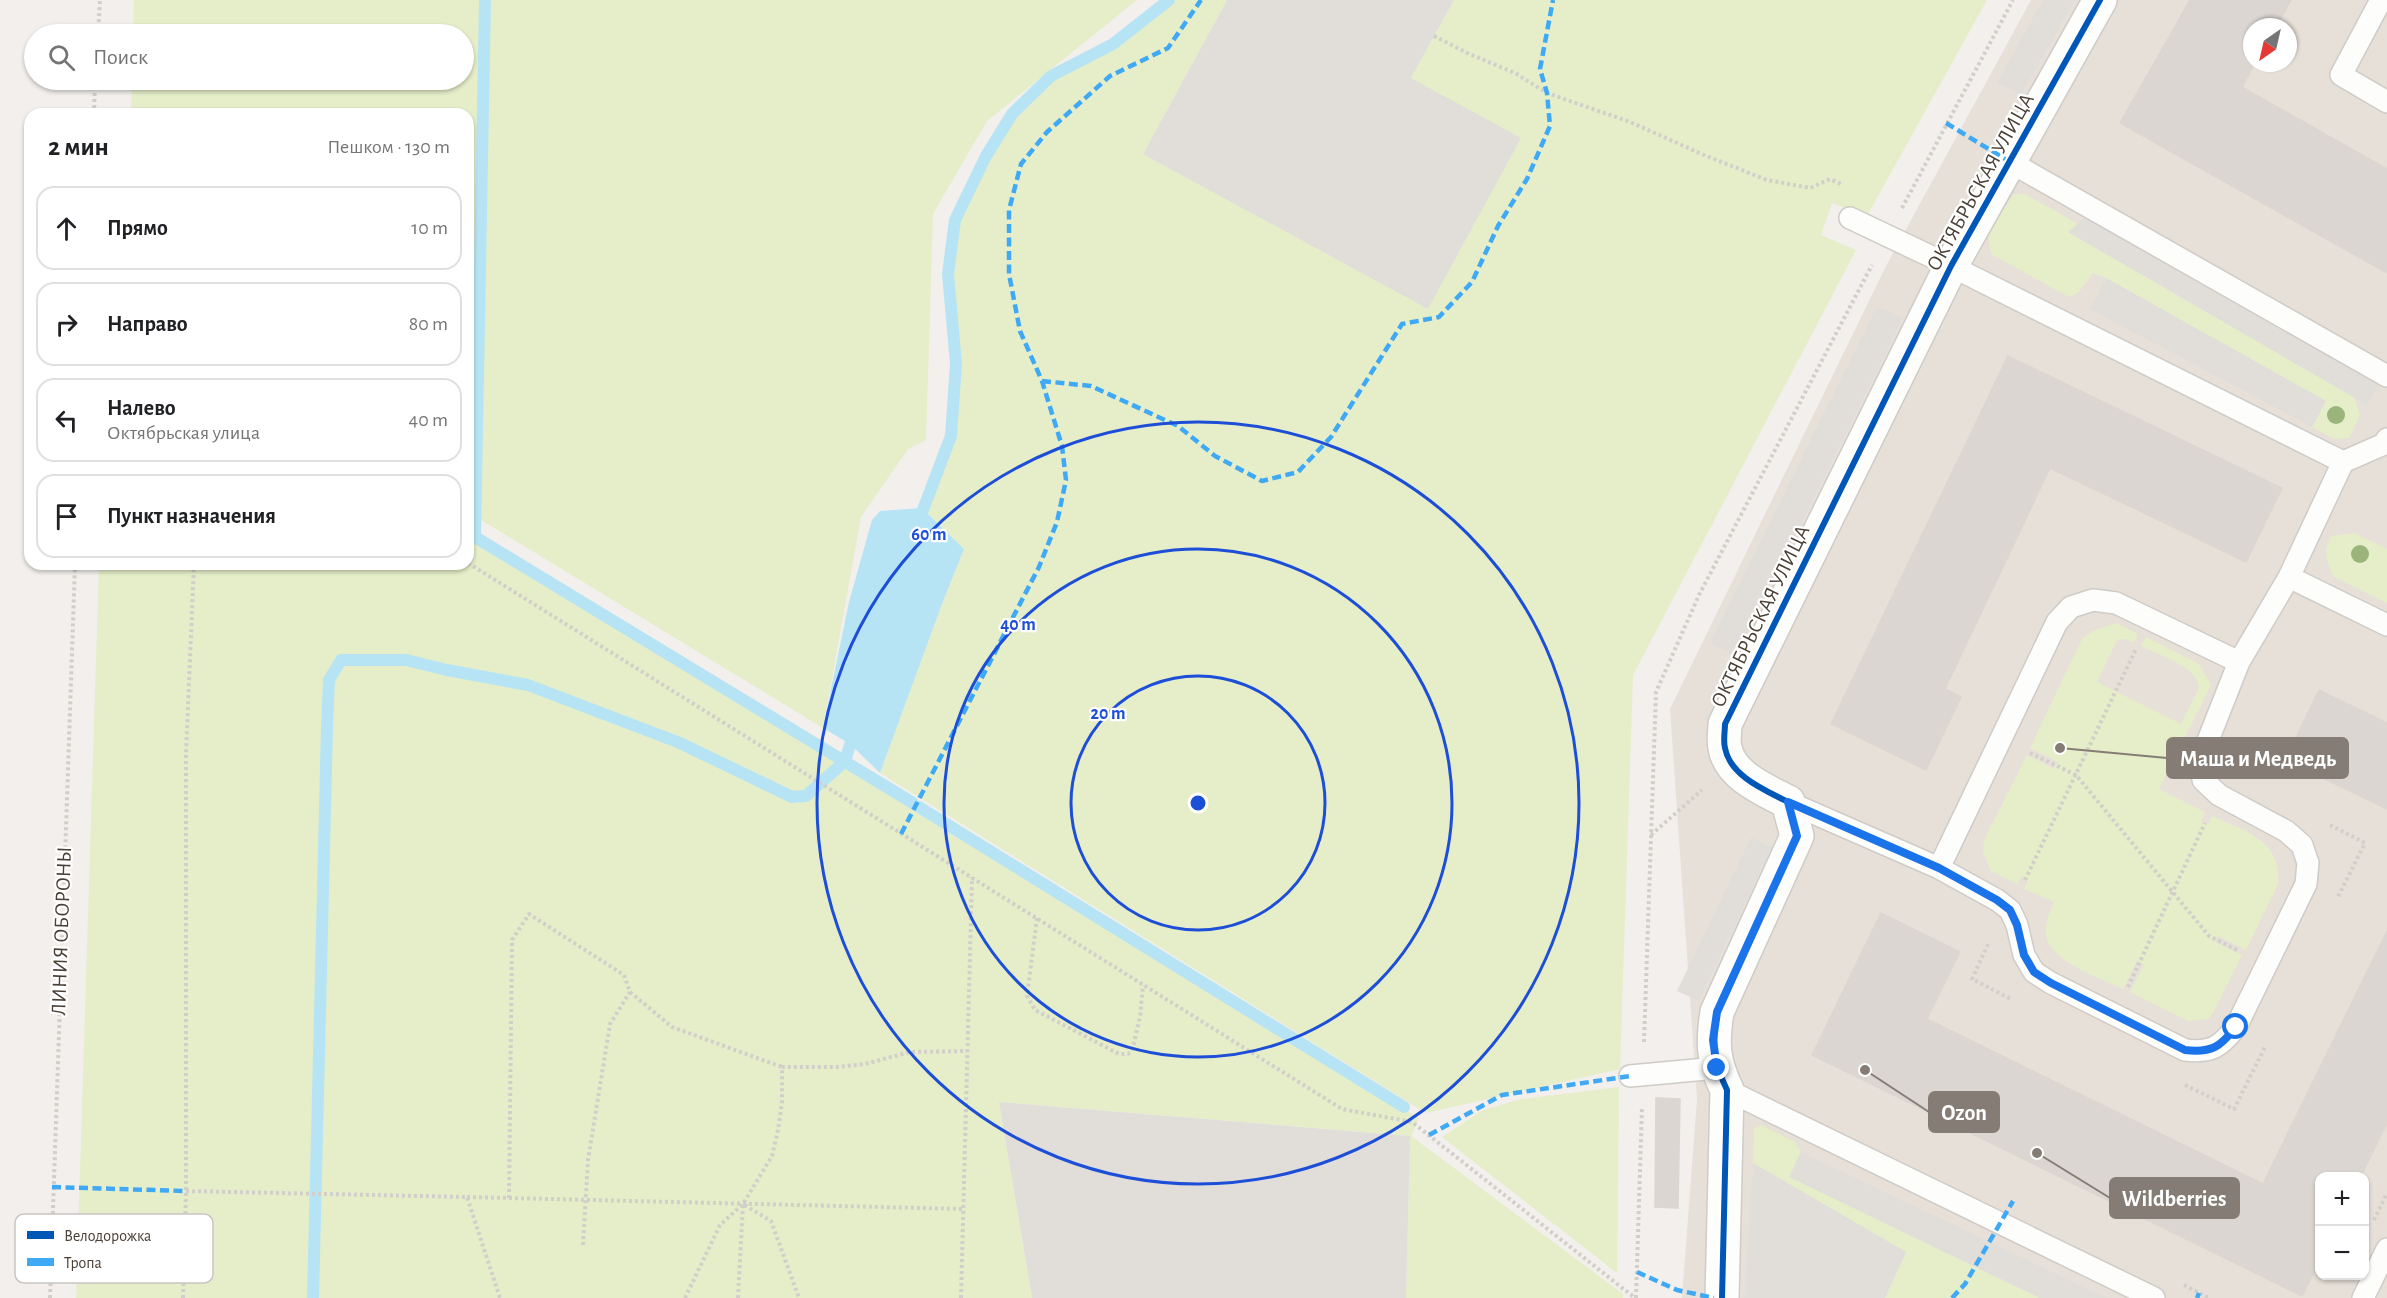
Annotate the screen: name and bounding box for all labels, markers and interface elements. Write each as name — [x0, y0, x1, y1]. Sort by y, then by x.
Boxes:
north arrow — [2243, 18, 2297, 72]
search box — [24, 24, 474, 90]
icon: search — [45, 41, 78, 74]
text: Поиск — [93, 46, 148, 68]
street label: ОКТЯБРЬСКАЯ УЛИЦА — [1923, 90, 2038, 274]
text: 2 мин — [48, 134, 109, 160]
text: Пешком · 130 m — [327, 137, 450, 157]
icon: ahead — [50, 212, 83, 245]
text: Прямо — [107, 217, 168, 239]
text: 10 m — [411, 218, 448, 238]
icon: right — [50, 308, 83, 341]
text: Направо — [107, 313, 188, 335]
text: 80 m — [409, 314, 448, 334]
text: Налево — [107, 397, 176, 419]
icon: left — [50, 404, 83, 437]
text: 40 m — [409, 410, 448, 430]
text: Октябрьская улица — [107, 423, 260, 443]
icon: arrive — [50, 500, 83, 533]
text: Пункт назначения — [107, 505, 276, 527]
street label: ОКТЯБРЬСКАЯ УЛИЦА — [1707, 522, 1814, 710]
text: 60 m — [911, 526, 947, 544]
text: 40 m — [1000, 616, 1036, 634]
text: 20 m — [1090, 705, 1126, 723]
callout: Маша и Медведь — [2167, 738, 2348, 778]
text: Маша и Медведь — [2180, 748, 2337, 770]
centre of rings — [1188, 793, 1208, 813]
street label: ЛИНИЯ ОБОРОНЫ — [48, 846, 75, 1016]
route start — [2222, 1013, 2248, 1039]
route end — [1703, 1054, 1729, 1080]
callout: Ozon — [1929, 1092, 1999, 1132]
text: Ozon — [1941, 1102, 1987, 1124]
map controls — [2315, 1172, 2369, 1280]
button: + — [2315, 1172, 2369, 1226]
callout: Wildberries — [2110, 1178, 2239, 1218]
text: Wildberries — [2122, 1188, 2226, 1210]
legend — [15, 1214, 213, 1283]
button: − — [2315, 1226, 2369, 1280]
text: Велодорожка — [64, 1228, 151, 1244]
text: Тропа — [64, 1255, 102, 1271]

